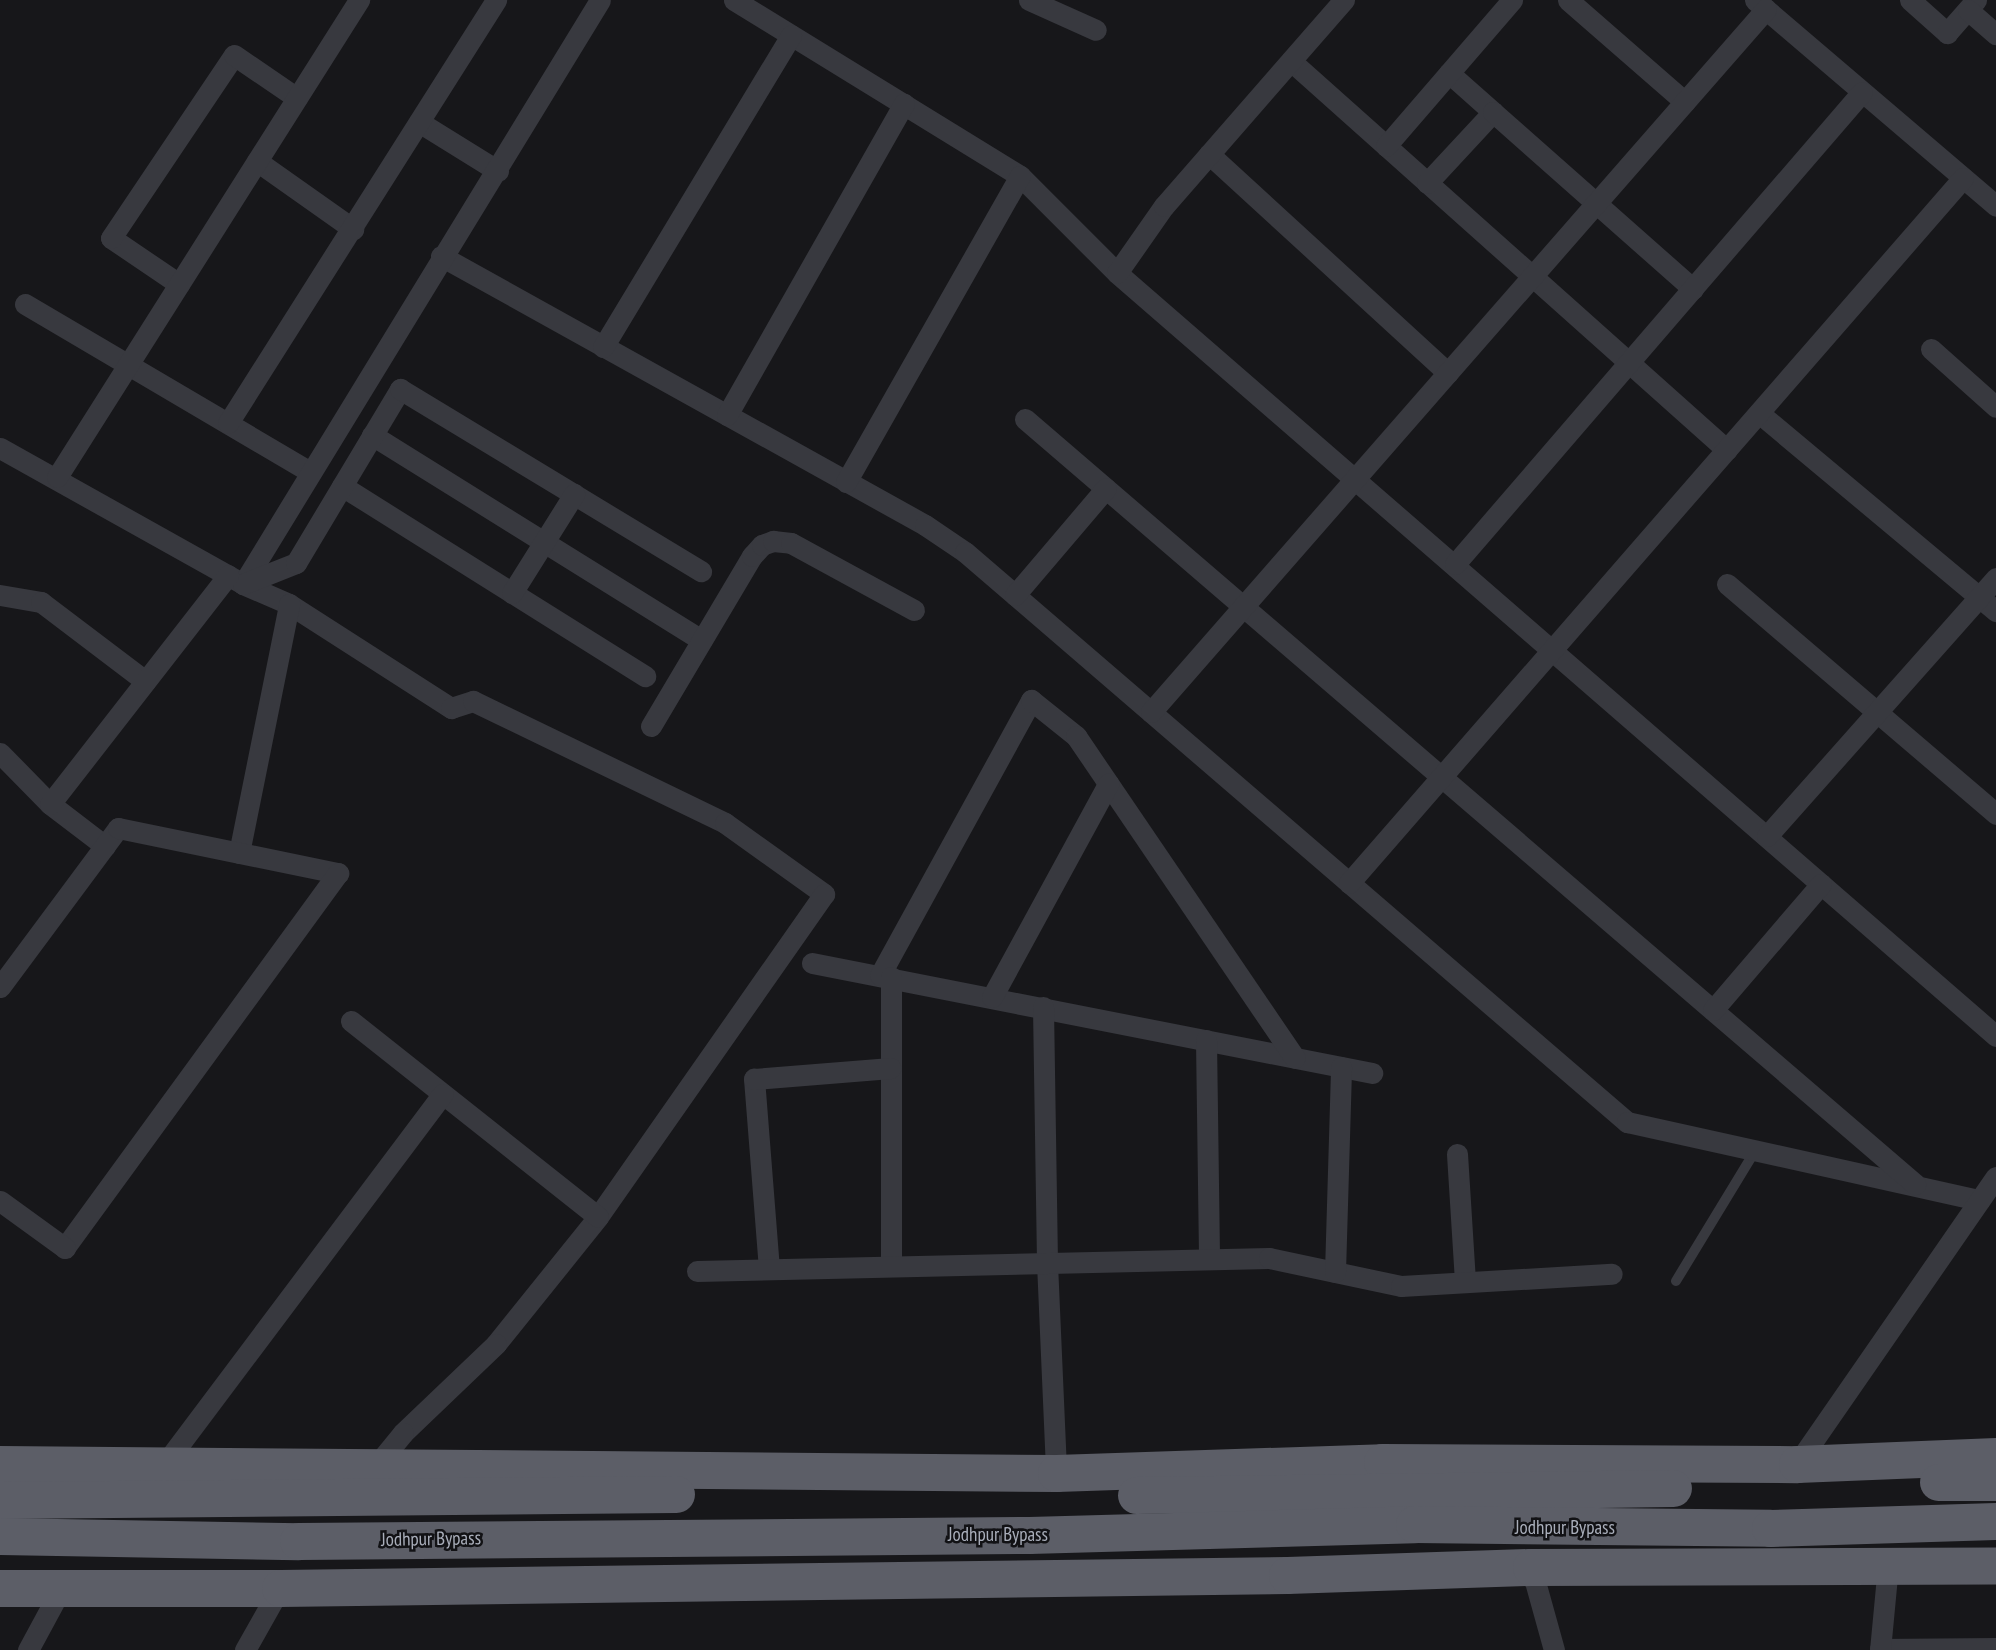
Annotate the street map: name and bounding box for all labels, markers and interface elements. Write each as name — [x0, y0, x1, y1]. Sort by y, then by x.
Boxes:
street label: Jodhpur Bypass — [1515, 1517, 1615, 1539]
street label: Jodhpur Bypass — [948, 1524, 1048, 1546]
street label: Jodhpur Bypass — [381, 1527, 481, 1551]

